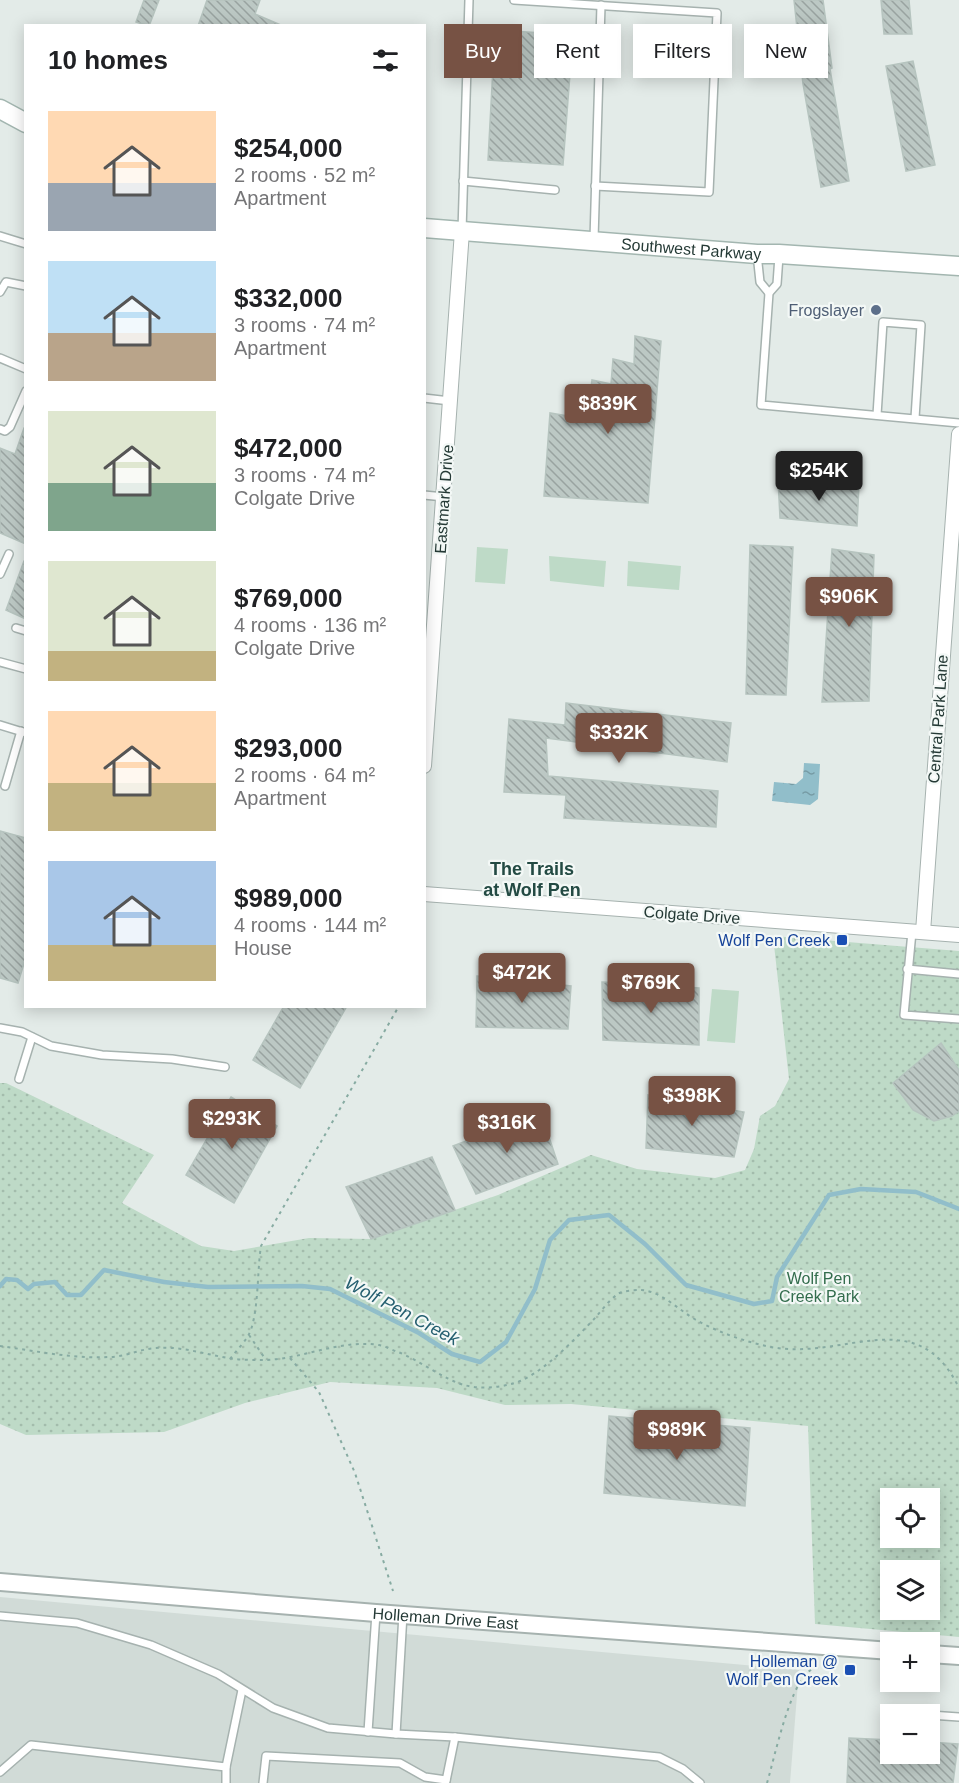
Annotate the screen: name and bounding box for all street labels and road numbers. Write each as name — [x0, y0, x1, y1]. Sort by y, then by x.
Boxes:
street label: Southwest Parkway — [620, 235, 761, 263]
street label: Eastmark Drive — [432, 444, 456, 554]
street label: Central Park Lane — [925, 654, 951, 784]
street label: Colgate Drive — [643, 903, 741, 927]
street label: Holleman Drive East — [372, 1604, 519, 1632]

